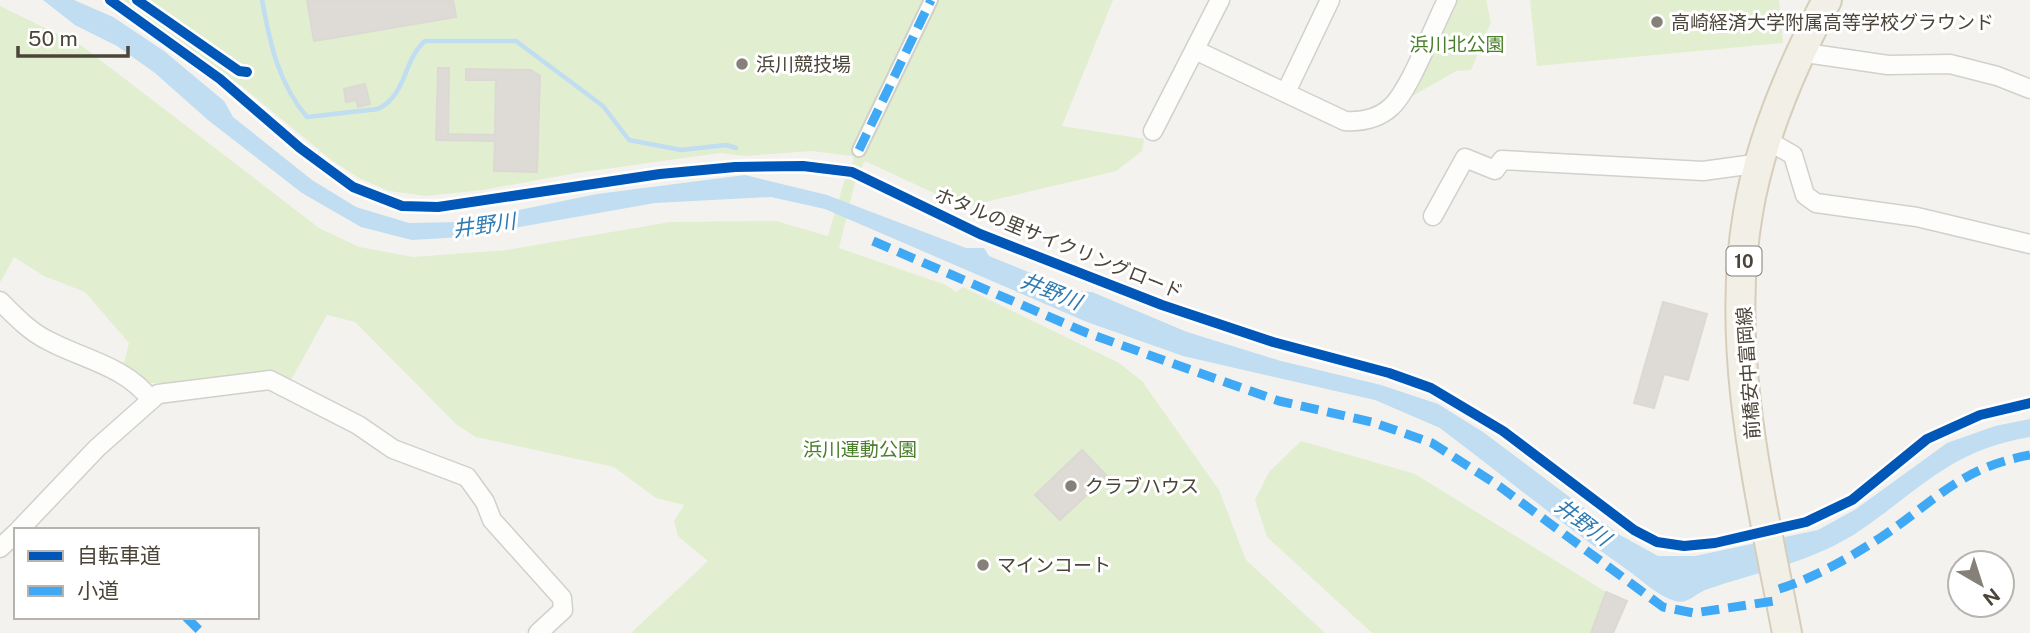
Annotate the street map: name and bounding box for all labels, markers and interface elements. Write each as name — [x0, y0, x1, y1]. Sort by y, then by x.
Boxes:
place label: 高崎経済大学附属高等学校グラウンド — [1671, 11, 1994, 33]
scale bar — [18, 14, 128, 58]
marker: 高崎経済大学附属高等学校グラウンド — [1649, 14, 1665, 30]
text: 50 m — [28, 26, 78, 51]
park label: 浜川北公園 — [1409, 33, 1505, 55]
place label: 浜川競技場 — [756, 53, 851, 75]
marker: 浜川競技場 — [734, 56, 750, 72]
street label: ホタルの里サイクリングロード — [932, 183, 1186, 303]
water label: 井野川 — [451, 208, 519, 242]
road number: 10 — [1726, 246, 1762, 276]
water label: 井野川 — [1017, 268, 1087, 315]
street label: 前橋安中富岡線 — [1732, 306, 1764, 440]
park label: 浜川運動公園 — [803, 438, 917, 460]
place label: クラブハウス — [1085, 475, 1199, 497]
marker: クラブハウス — [1063, 478, 1079, 494]
water label: 井野川 — [1550, 493, 1617, 552]
legend — [14, 528, 259, 619]
text: 自転車道 — [77, 543, 161, 568]
north arrow — [1946, 549, 2016, 619]
place label: マインコート — [997, 554, 1111, 576]
marker: マインコート — [975, 557, 991, 573]
text: 小道 — [77, 578, 119, 603]
text: N — [1979, 584, 2004, 610]

